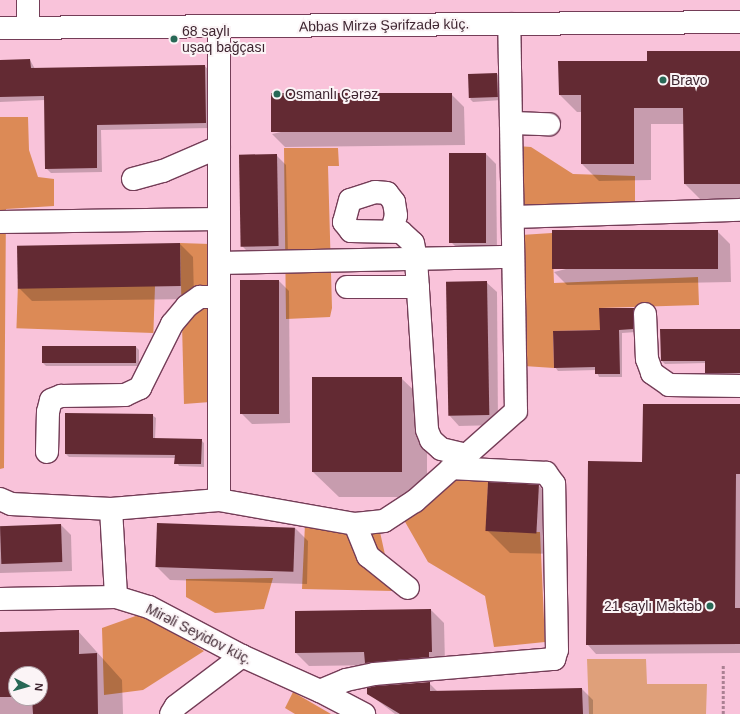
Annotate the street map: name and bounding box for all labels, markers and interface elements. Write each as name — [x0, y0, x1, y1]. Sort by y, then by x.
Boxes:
street label: Abbas Mirzə Şərifzadə küç. — [299, 15, 469, 35]
place label: 68 saylı uşaq bağçası — [182, 23, 265, 56]
marker: 68 saylı uşaq bağçası — [169, 34, 179, 44]
place label: Bravo — [671, 72, 708, 88]
marker: Bravo — [658, 75, 668, 85]
place label: Osmanlı Çərəz — [285, 86, 378, 102]
marker: Osmanlı Çərəz — [272, 89, 282, 99]
place label: 21 saylı Məktəb — [604, 598, 702, 614]
street label: Mirəli Seyidov küç. — [143, 600, 255, 668]
marker: 21 saylı Məktəb — [705, 601, 715, 611]
north arrow — [8, 666, 48, 706]
text: N — [33, 683, 45, 692]

